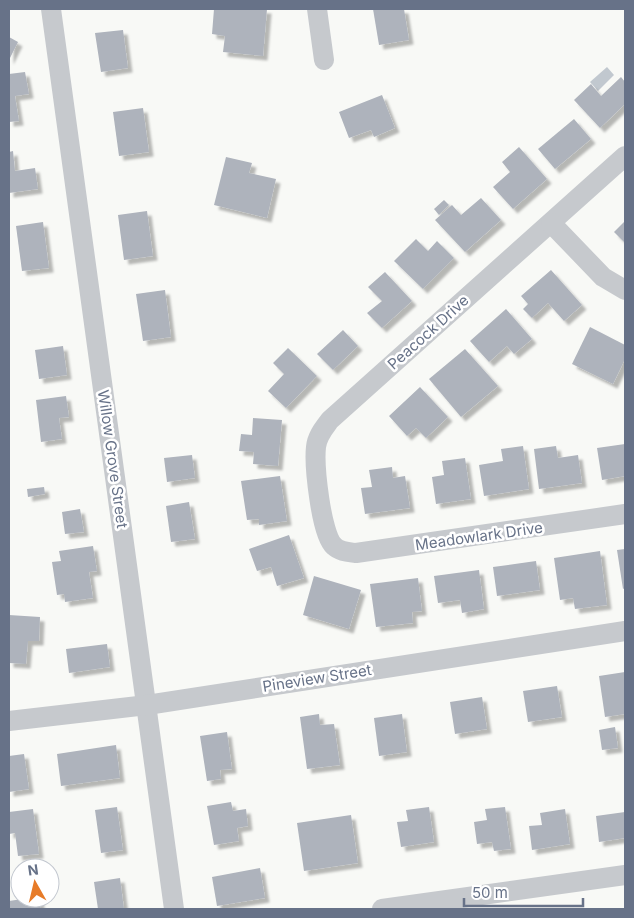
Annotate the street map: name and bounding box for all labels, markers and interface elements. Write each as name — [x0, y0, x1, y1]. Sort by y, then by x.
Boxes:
street label: Peacock Drive — [384, 291, 472, 373]
street label: Willow Grove Street — [94, 389, 132, 530]
street label: Meadowlark Drive — [414, 518, 544, 554]
street label: Pineview Street — [261, 660, 373, 696]
north arrow — [10, 858, 60, 908]
text: N — [27, 860, 40, 879]
scale bar — [464, 876, 583, 908]
text: 50 m — [472, 883, 508, 902]

